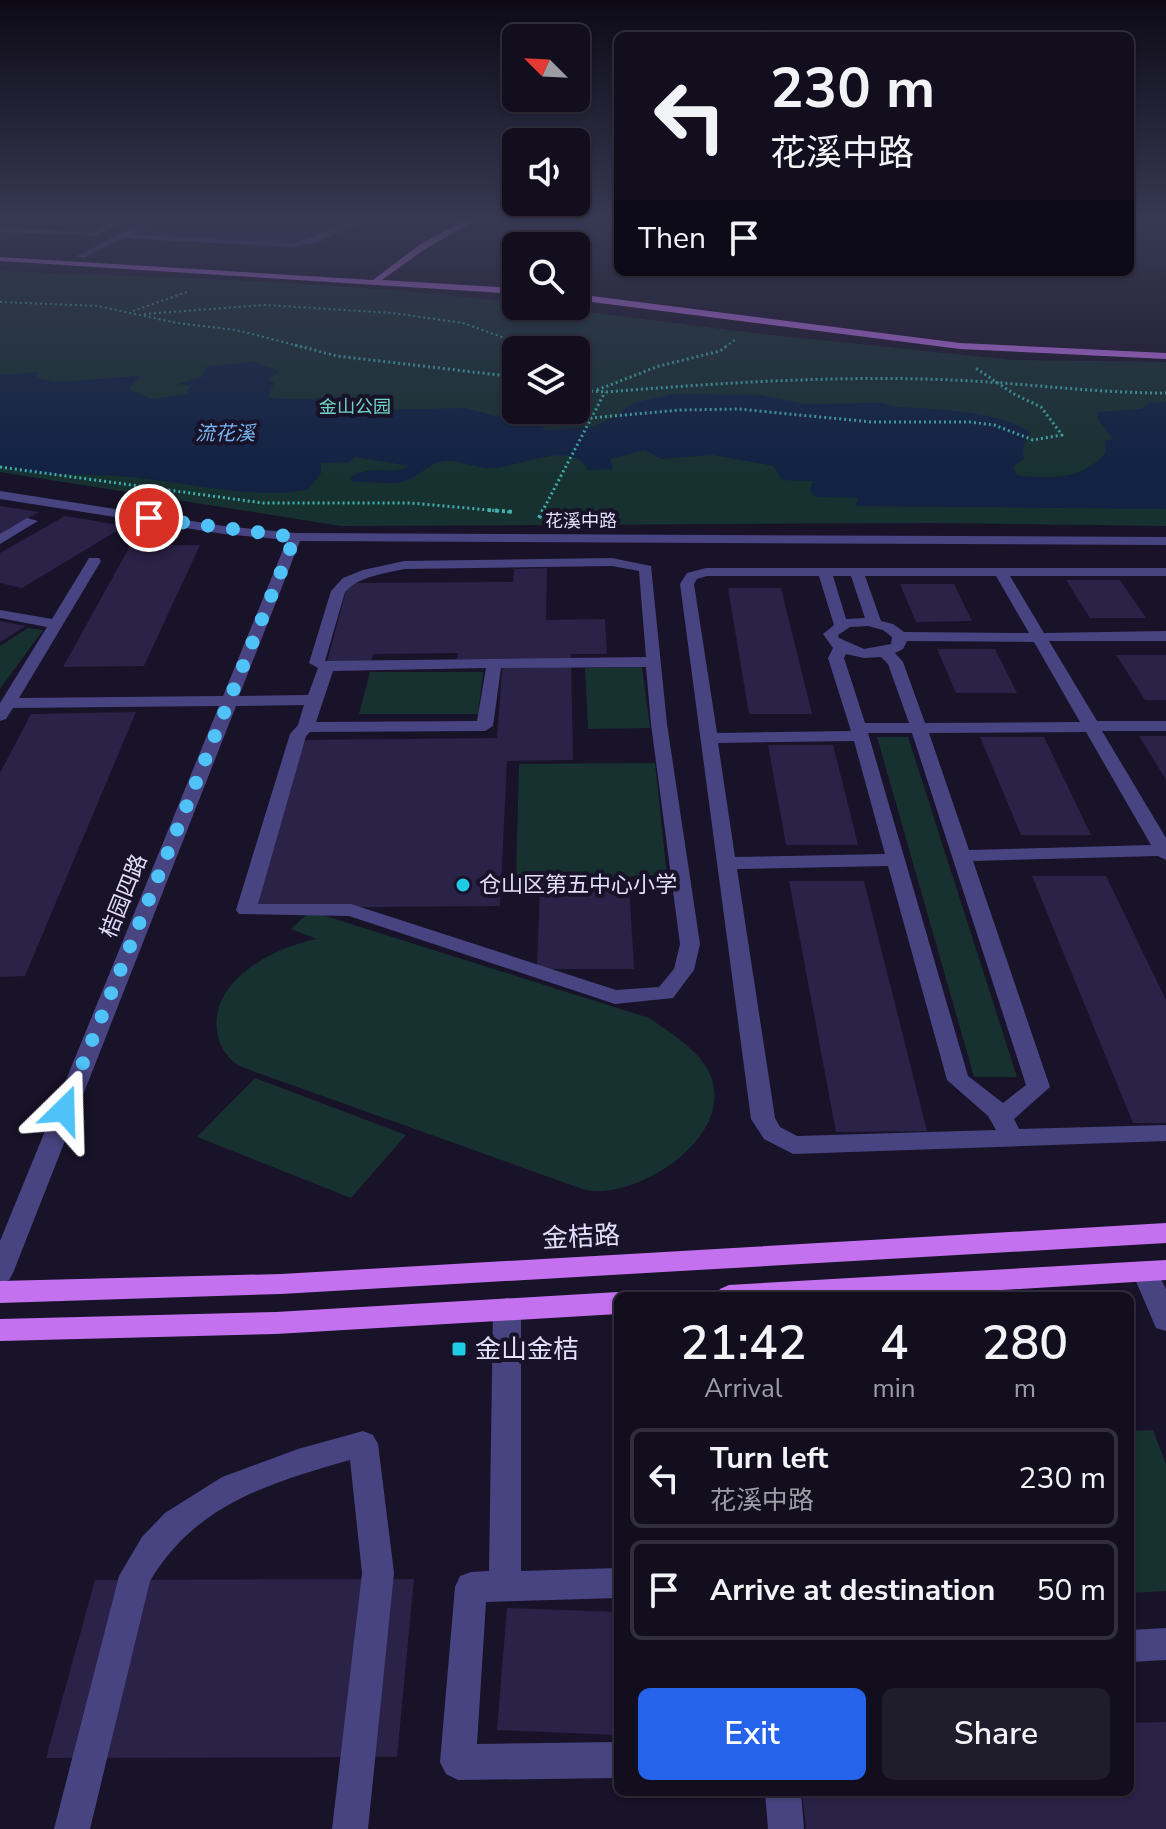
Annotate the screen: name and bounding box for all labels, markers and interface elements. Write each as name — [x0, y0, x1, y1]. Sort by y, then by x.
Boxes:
north arrow — [502, 24, 590, 112]
map controls — [502, 24, 590, 424]
text: 230 m — [770, 50, 935, 127]
icon: left — [638, 64, 742, 168]
button: sound — [502, 128, 590, 216]
text: 花溪中路 — [770, 129, 914, 178]
icon: arrive — [722, 216, 766, 260]
text: Then — [638, 218, 706, 259]
button: search — [502, 232, 590, 320]
button: layers — [502, 336, 590, 424]
park label: 金山公园 — [319, 395, 391, 419]
water label: 流花溪 — [195, 420, 257, 447]
pin — [115, 484, 183, 552]
icon: arrive — [127, 496, 171, 540]
street label: 花溪中路 — [545, 509, 617, 533]
street label: 桔园四路 — [94, 850, 154, 942]
place label: 仓山区第五中心小学 — [479, 870, 677, 900]
marker: 仓山区第五中心小学 — [454, 876, 472, 894]
position arrow — [22, 1068, 106, 1152]
street label: 金桔路 — [541, 1217, 621, 1257]
text: 21:42 — [680, 1310, 807, 1376]
text: 4 — [880, 1310, 908, 1376]
text: 280 — [982, 1310, 1068, 1376]
place label: 金山金桔 — [475, 1332, 579, 1367]
marker: 金山金桔 — [450, 1340, 468, 1358]
text: Arrival — [704, 1371, 782, 1406]
text: min — [873, 1371, 916, 1406]
text: m — [1014, 1371, 1036, 1406]
text: Turn left — [710, 1438, 828, 1479]
icon: left — [642, 1456, 686, 1500]
text: 230 m — [1019, 1458, 1106, 1499]
text: 花溪中路 — [710, 1483, 814, 1518]
icon: arrive — [642, 1568, 686, 1612]
text: Arrive at destination — [710, 1570, 995, 1611]
text: 50 m — [1037, 1570, 1106, 1611]
button: Exit — [638, 1688, 866, 1780]
button: Share — [882, 1688, 1110, 1780]

